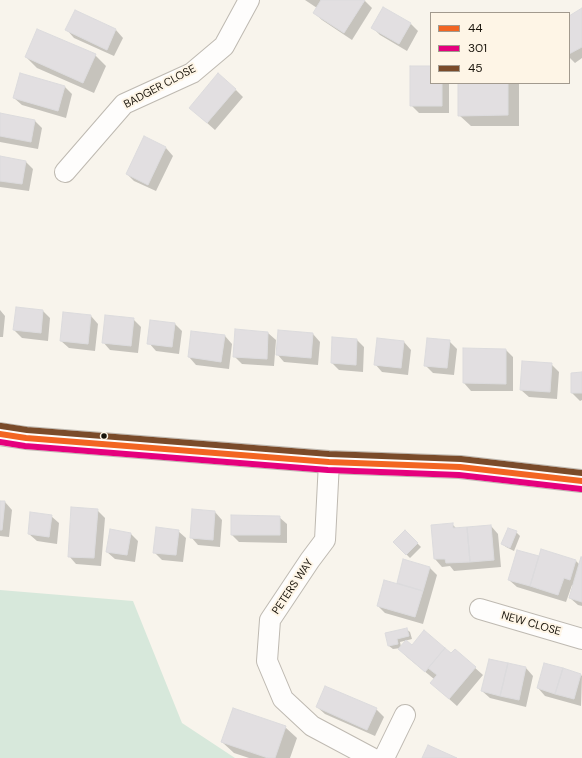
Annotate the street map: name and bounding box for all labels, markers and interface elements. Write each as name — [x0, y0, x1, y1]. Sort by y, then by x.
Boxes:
legend — [430, 12, 570, 84]
text: 44 — [468, 20, 483, 36]
text: 301 — [468, 40, 487, 56]
text: 45 — [468, 60, 483, 76]
street label: BADGER CLOSE — [122, 63, 198, 111]
unlabelled marker — [99, 431, 109, 441]
street label: PETERS WAY — [270, 557, 316, 617]
street label: NEW CLOSE — [500, 609, 562, 639]

